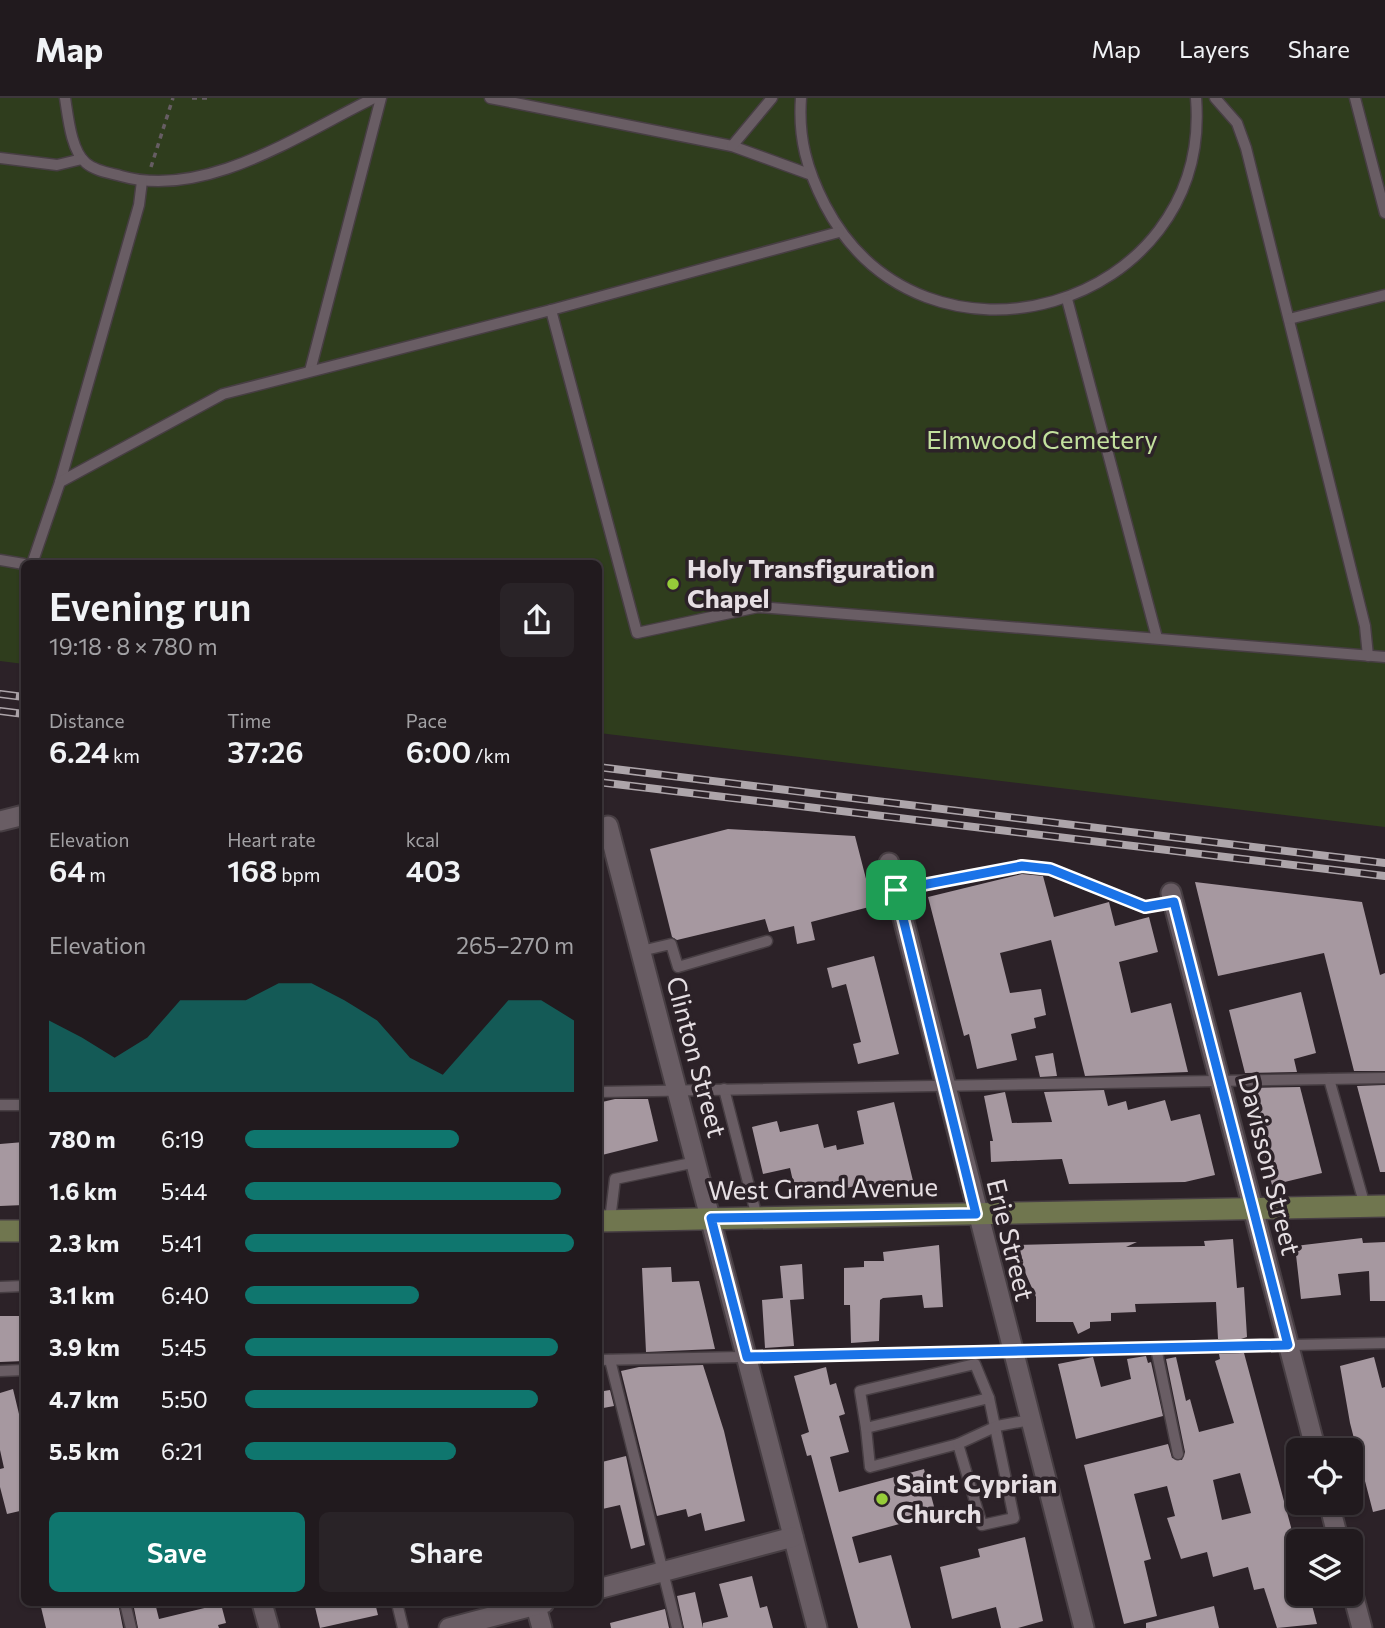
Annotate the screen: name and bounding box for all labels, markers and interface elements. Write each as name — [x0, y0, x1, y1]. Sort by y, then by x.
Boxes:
text: Map — [35, 28, 103, 69]
text: Map — [1092, 34, 1141, 63]
text: Layers — [1179, 34, 1250, 63]
text: Share — [1288, 34, 1350, 63]
park label: Elmwood Cemetery — [926, 423, 1158, 454]
place label: Holy Transfiguration Chapel — [687, 552, 935, 613]
marker: Holy Transfiguration Chapel — [665, 576, 681, 592]
text: Evening run — [49, 582, 252, 629]
button: share — [500, 583, 574, 657]
text: 19:18 · 8 × 780 m — [49, 632, 218, 660]
text: Distance — [49, 709, 125, 732]
text: Time — [227, 709, 271, 732]
text: Pace — [406, 709, 447, 732]
text: 6.24 — [49, 732, 109, 769]
text: 37:26 — [227, 732, 304, 769]
text: 6:00 — [406, 732, 471, 769]
text: km — [109, 744, 140, 767]
text: /km — [471, 744, 510, 767]
text: Elevation — [49, 828, 129, 851]
text: Heart rate — [227, 828, 316, 851]
text: kcal — [406, 828, 440, 851]
text: 64 — [49, 851, 86, 888]
text: 168 — [227, 851, 278, 888]
text: 403 — [406, 851, 461, 888]
pin — [866, 860, 926, 920]
text: m — [86, 863, 106, 886]
text: bpm — [278, 863, 320, 886]
icon: arrive — [877, 871, 915, 909]
text: Elevation — [49, 931, 146, 959]
text: 265–270 m — [456, 931, 574, 959]
street label: Clinton Street — [661, 973, 734, 1140]
street label: Davisson Street — [1233, 1071, 1308, 1258]
text: 780 m — [49, 1125, 115, 1153]
text: 6:19 — [161, 1125, 204, 1153]
street label: West Grand Avenue — [708, 1170, 938, 1205]
street label: Erie Street — [981, 1175, 1042, 1304]
text: 1.6 km — [49, 1177, 117, 1205]
text: 5:44 — [161, 1177, 207, 1205]
text: 2.3 km — [49, 1229, 119, 1257]
text: 5:41 — [161, 1229, 203, 1257]
text: 3.1 km — [49, 1281, 115, 1309]
text: 6:40 — [161, 1281, 209, 1309]
text: 3.9 km — [49, 1333, 120, 1361]
text: 5:45 — [161, 1333, 207, 1361]
text: 4.7 km — [49, 1385, 119, 1413]
text: 5:50 — [161, 1385, 208, 1413]
text: 5.5 km — [49, 1437, 119, 1465]
text: 6:21 — [161, 1437, 203, 1465]
map controls — [1286, 1438, 1363, 1606]
button: locate — [1286, 1438, 1363, 1515]
place label: Saint Cyprian Church — [896, 1467, 1057, 1528]
marker: Saint Cyprian Church — [874, 1491, 890, 1507]
button: Save — [49, 1512, 305, 1592]
button: Share — [319, 1512, 574, 1592]
button: layers — [1286, 1529, 1363, 1606]

